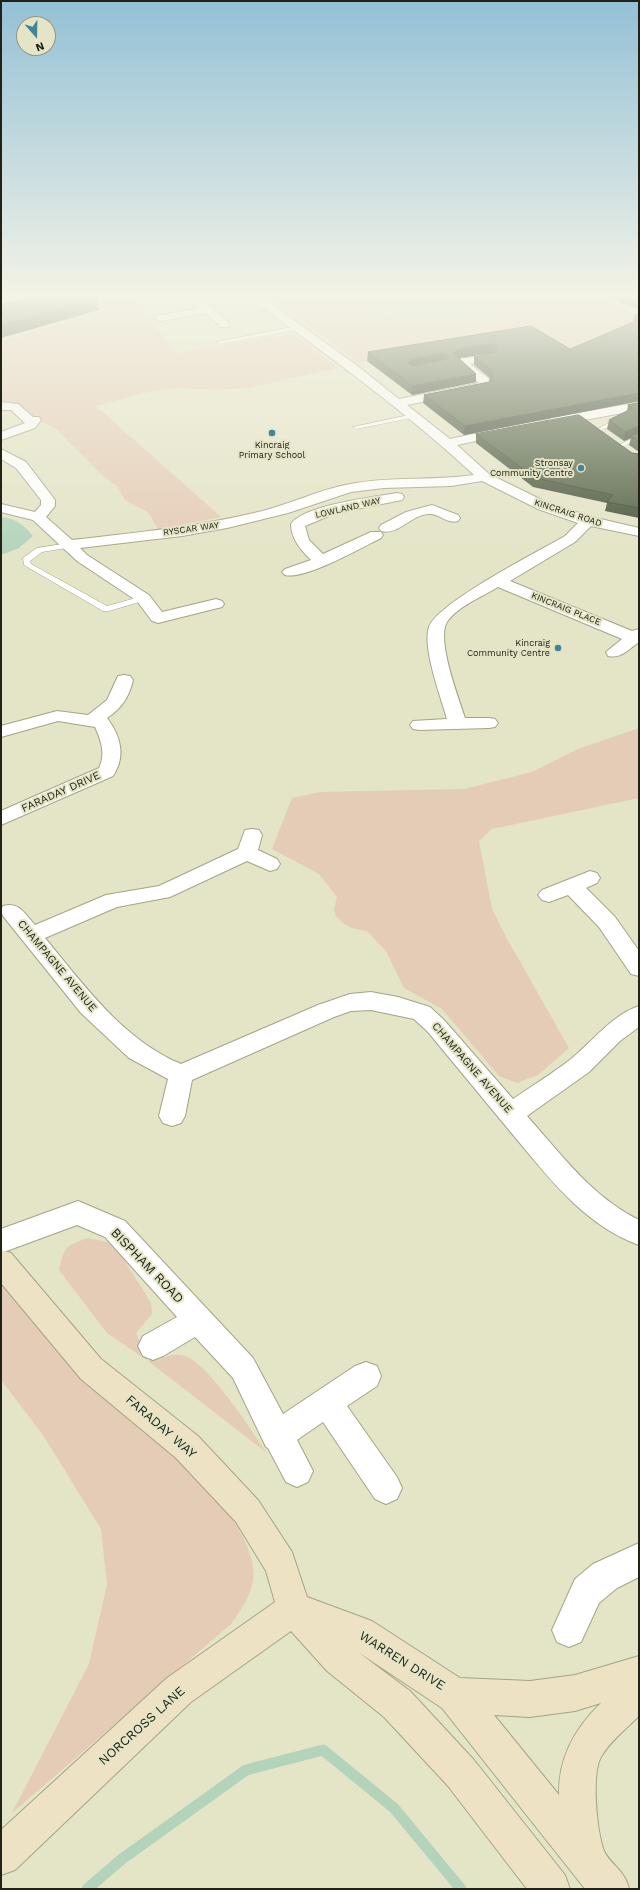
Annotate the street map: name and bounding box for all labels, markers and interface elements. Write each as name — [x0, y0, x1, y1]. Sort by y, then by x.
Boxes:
north arrow — [16, 16, 56, 56]
text: N — [34, 39, 46, 54]
marker: Kincraig Primary School — [267, 428, 277, 438]
place label: Kincraig Primary School — [239, 440, 305, 461]
place label: Stronsay Community Centre — [490, 458, 573, 479]
marker: Stronsay Community Centre — [576, 463, 586, 473]
street label: LOWLAND WAY — [314, 495, 382, 521]
street label: KINCRAIG ROAD — [533, 497, 603, 529]
street label: RYSCAR WAY — [162, 520, 220, 538]
street label: KINCRAIG PLACE — [530, 590, 602, 628]
place label: Kincraig Community Centre — [467, 638, 550, 659]
marker: Kincraig Community Centre — [553, 643, 563, 653]
street label: FARADAY DRIVE — [20, 769, 102, 815]
street label: CHAMPAGNE AVENUE — [15, 917, 99, 1015]
street label: CHAMPAGNE AVENUE — [429, 1020, 515, 1116]
street label: BISPHAM ROAD — [107, 1225, 187, 1307]
street label: FARADAY WAY — [122, 1392, 200, 1462]
street label: WARREN DRIVE — [356, 1628, 448, 1694]
street label: NORCROSS LANE — [96, 1683, 188, 1769]

